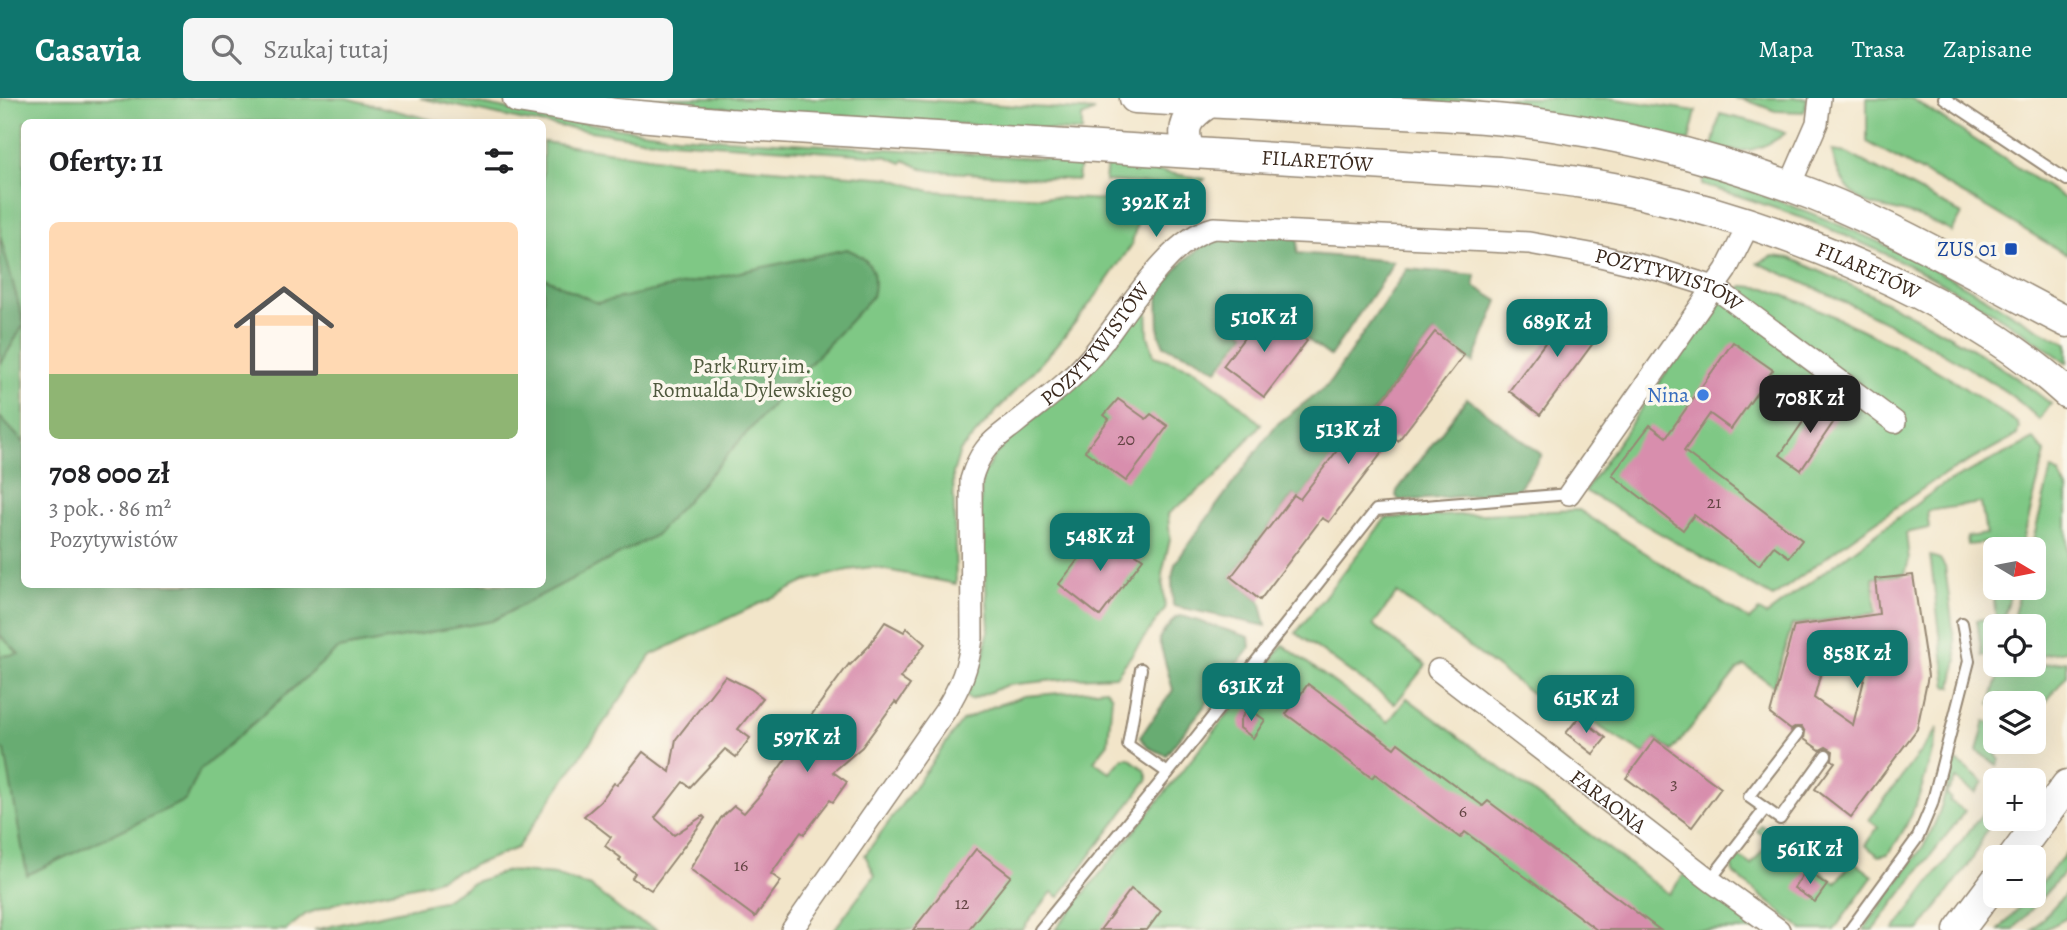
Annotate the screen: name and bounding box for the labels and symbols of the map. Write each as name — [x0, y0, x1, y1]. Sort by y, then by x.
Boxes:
street label: FILARETÓW — [1260, 143, 1374, 178]
pin: 392K zł — [1091, 180, 1221, 239]
street label: FILARETÓW — [1812, 235, 1925, 306]
place label: ZUS 01 — [1937, 235, 1997, 263]
street label: POZYTYWISTÓW — [1592, 241, 1749, 318]
marker: ZUS 01 — [2003, 241, 2019, 257]
street label: POZYTYWISTÓW — [1035, 276, 1156, 412]
pin: 510K zł — [1199, 294, 1329, 354]
pin: 689K zł — [1492, 300, 1622, 359]
park label: Park Rury im. Romualda Dylewskiego — [652, 352, 852, 404]
pin: 708K zł — [1745, 376, 1875, 435]
place label: Nina — [1647, 381, 1689, 409]
marker: Nina — [1695, 387, 1711, 403]
pin: 513K zł — [1283, 406, 1413, 466]
house number: 20 — [1117, 427, 1135, 451]
house number: 21 — [1707, 490, 1721, 514]
pin: 548K zł — [1035, 514, 1165, 573]
north arrow — [1983, 537, 2046, 600]
pin: 858K zł — [1792, 630, 1922, 690]
pin: 631K zł — [1186, 664, 1316, 723]
pin: 615K zł — [1521, 676, 1651, 735]
pin: 597K zł — [742, 714, 872, 774]
street label: FARAONA — [1564, 763, 1653, 840]
house number: 3 — [1670, 771, 1678, 795]
house number: 6 — [1459, 799, 1467, 823]
pin: 561K zł — [1745, 826, 1875, 886]
house number: 16 — [734, 853, 748, 877]
house number: 12 — [955, 891, 970, 915]

